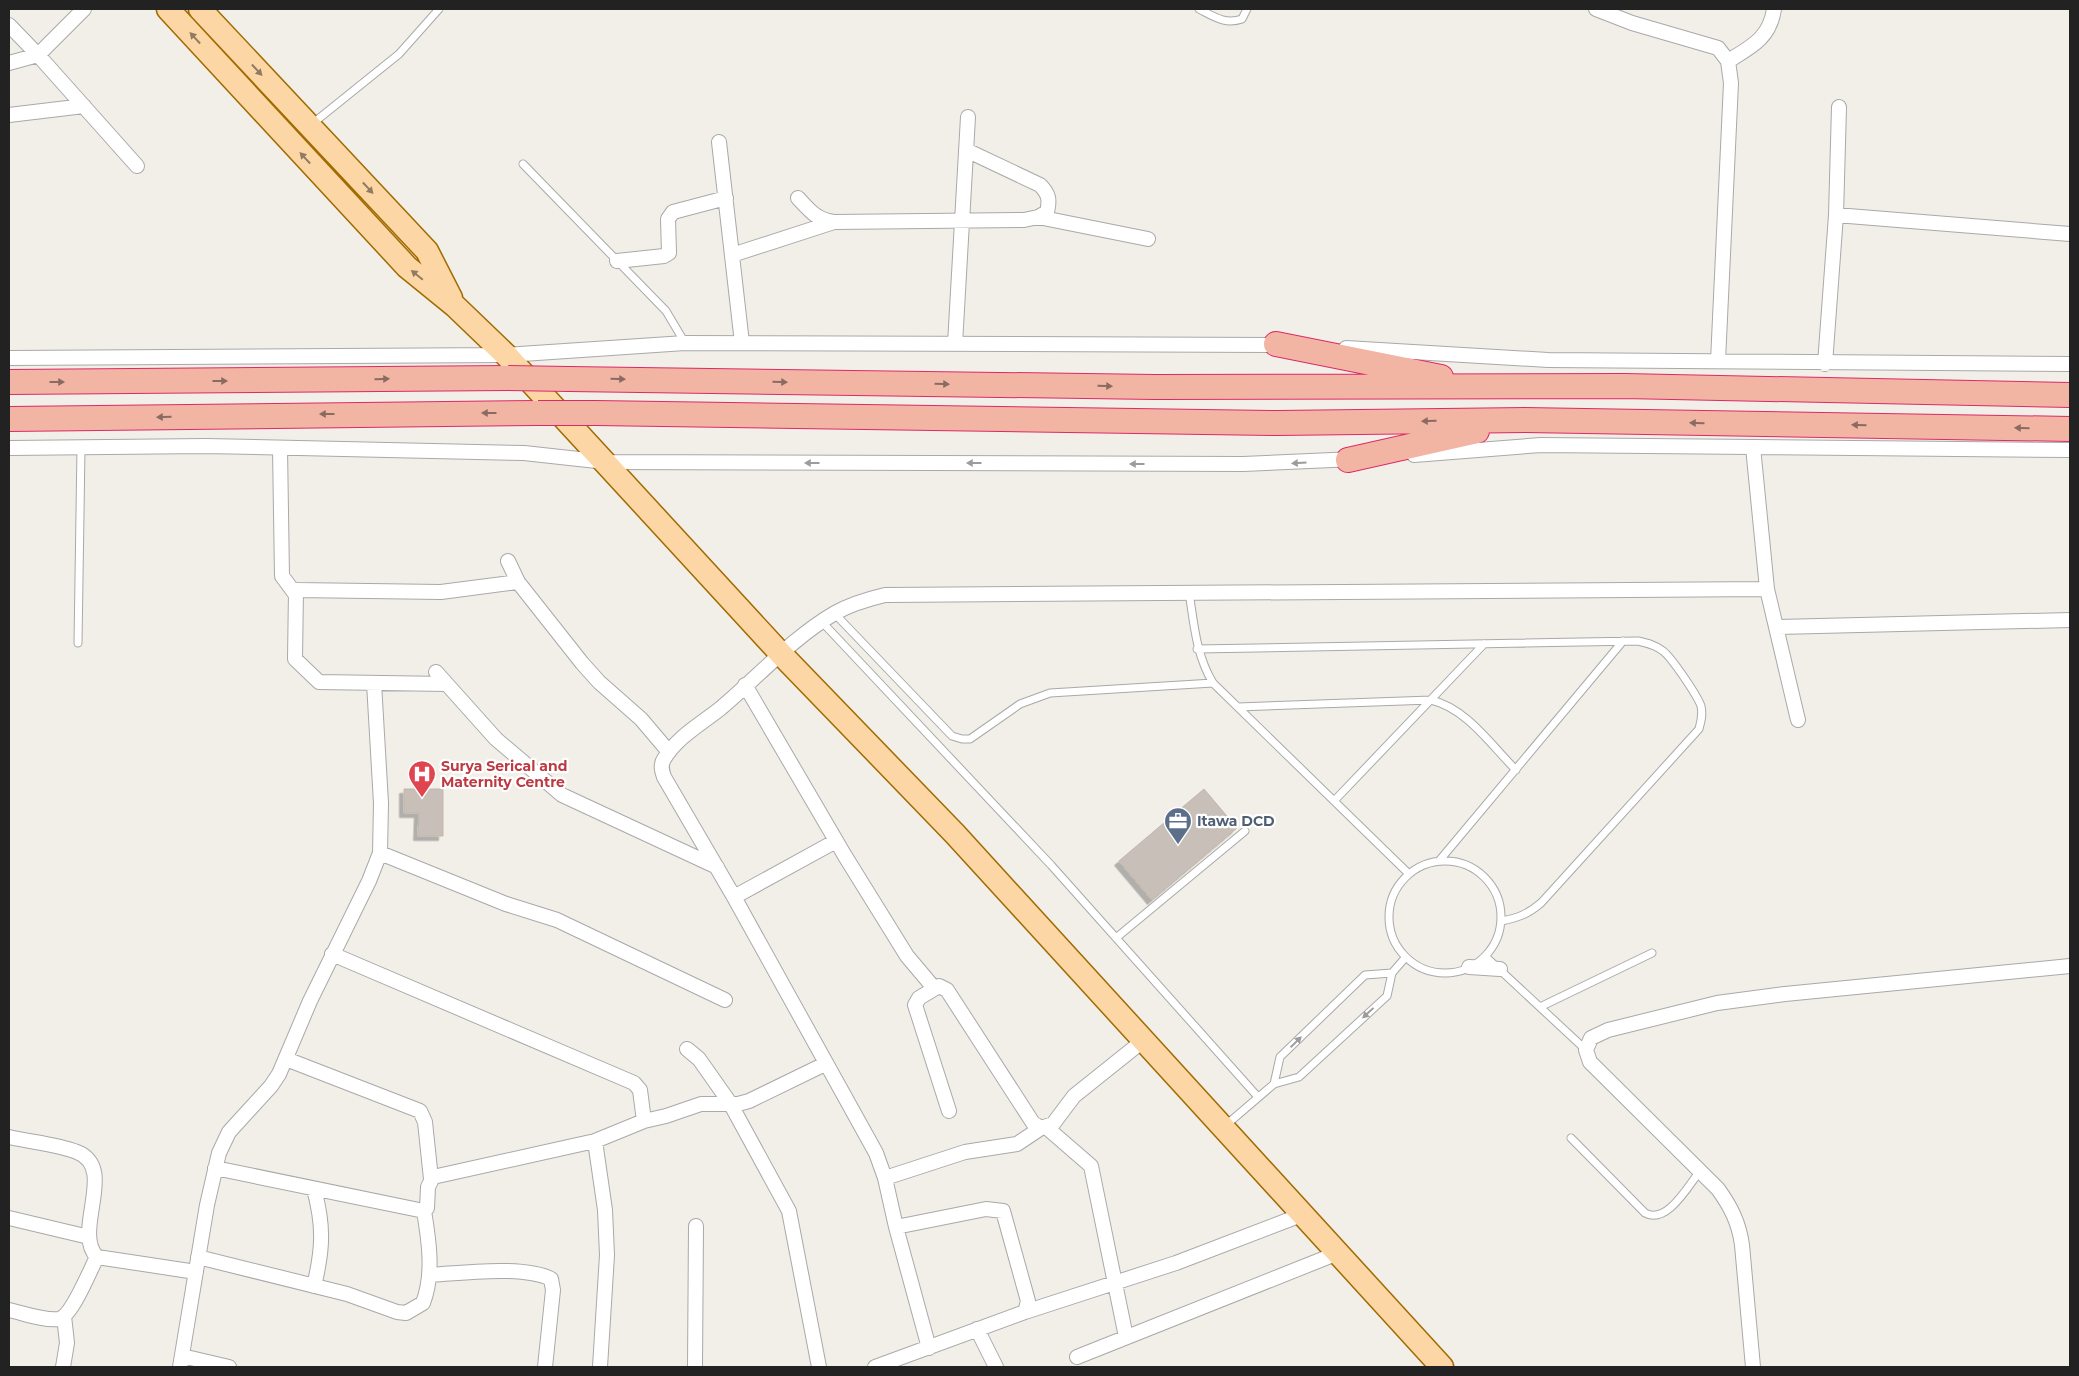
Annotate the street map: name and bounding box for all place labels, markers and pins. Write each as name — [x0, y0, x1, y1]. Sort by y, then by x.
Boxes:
place label: Surya Serical and Maternity Centre — [441, 757, 567, 791]
hospital icon: Surya Serical and Maternity Centre — [407, 759, 437, 798]
office icon: Itawa DCD — [1163, 806, 1193, 845]
place label: Itawa DCD — [1197, 812, 1275, 830]

